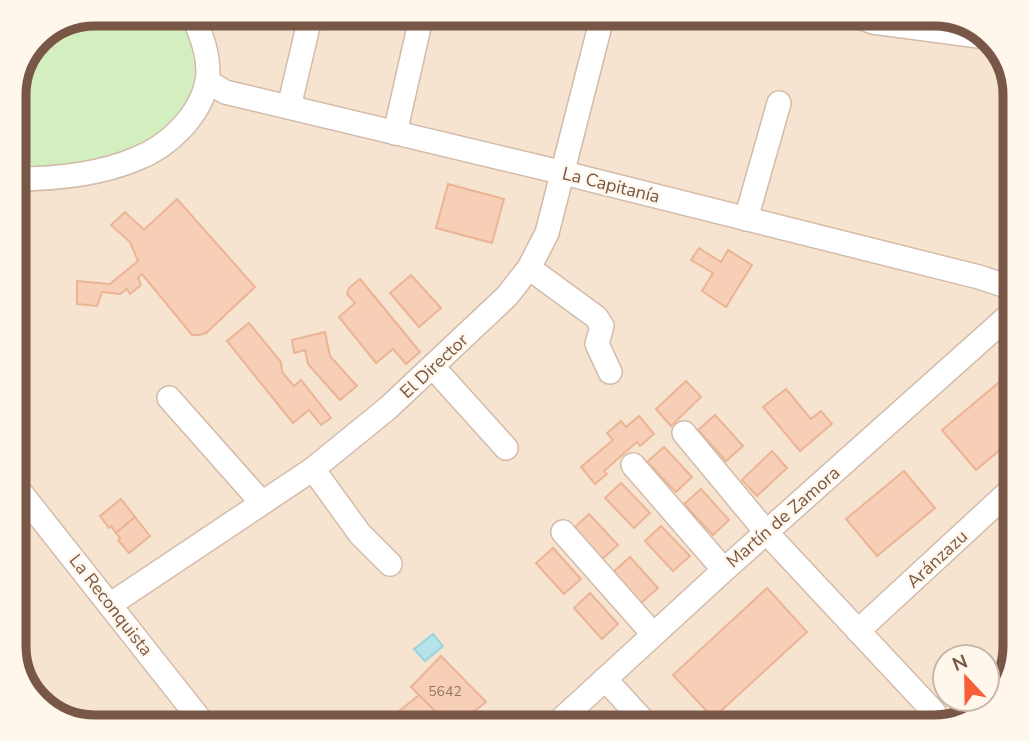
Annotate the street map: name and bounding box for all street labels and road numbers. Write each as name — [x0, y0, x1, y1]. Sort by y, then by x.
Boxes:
street label: La Capitanía — [560, 161, 662, 209]
street label: El Director — [395, 328, 474, 404]
street label: Martín de Zamora — [721, 461, 845, 573]
street label: Aránzazu — [901, 524, 973, 594]
street label: La Reconquista — [64, 549, 158, 661]

